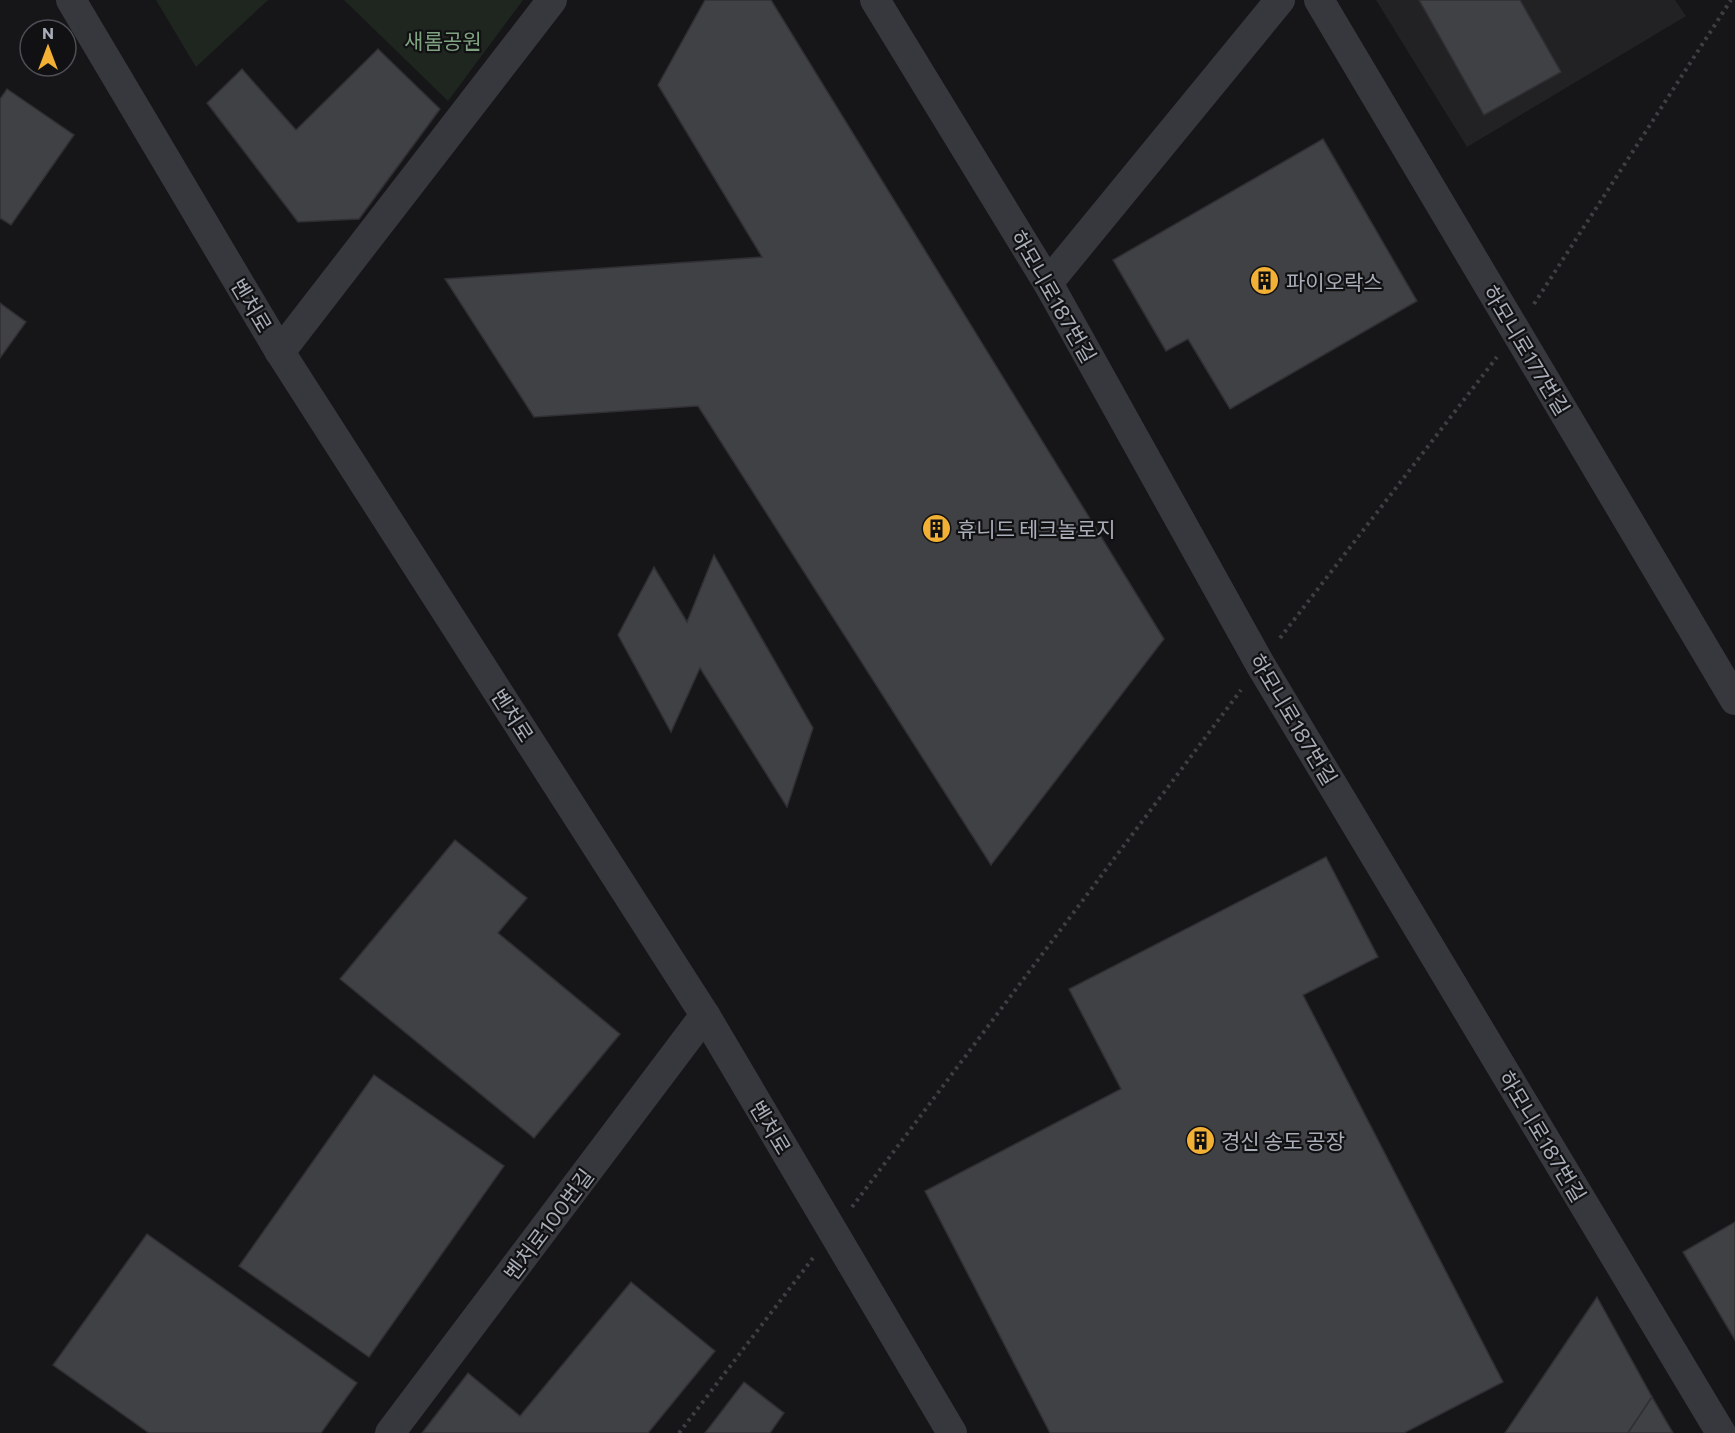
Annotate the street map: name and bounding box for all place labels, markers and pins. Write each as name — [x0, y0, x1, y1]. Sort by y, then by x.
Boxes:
building icon: 파이오락스 — [1249, 265, 1281, 297]
place label: 파이오락스 — [1286, 269, 1383, 294]
building icon: 휴니드 테크놀로지 — [920, 512, 952, 544]
place label: 휴니드 테크놀로지 — [957, 516, 1116, 541]
building icon: 경신 송도 공장 — [1184, 1124, 1216, 1156]
place label: 경신 송도 공장 — [1221, 1128, 1345, 1153]

